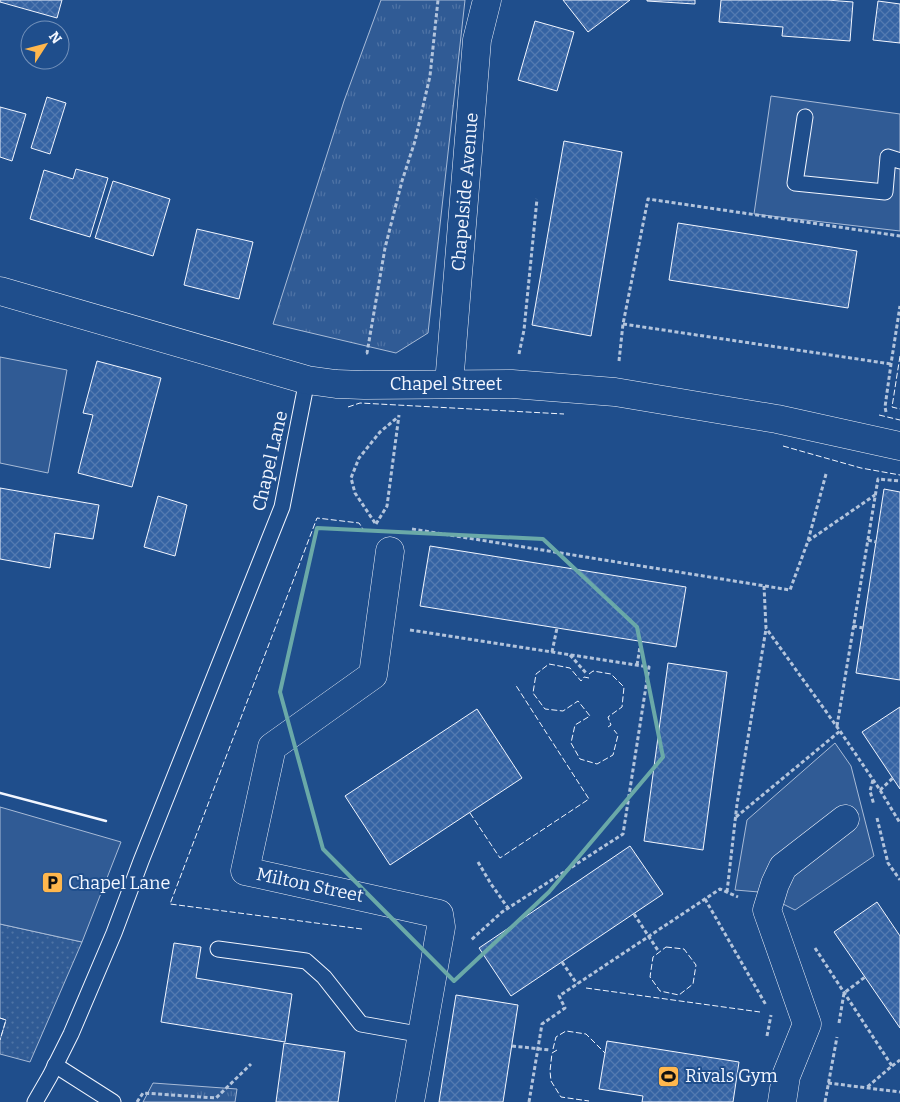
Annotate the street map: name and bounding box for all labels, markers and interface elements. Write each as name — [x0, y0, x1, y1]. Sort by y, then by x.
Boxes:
north arrow — [20, 20, 70, 70]
text: N — [45, 28, 65, 47]
street label: Chapelside Avenue — [447, 112, 483, 272]
street label: Chapel Street — [390, 373, 503, 395]
street label: Chapel Lane — [248, 409, 292, 513]
street label: Milton Street — [254, 863, 366, 907]
parking icon: Chapel Lane — [40, 871, 64, 895]
place label: Chapel Lane — [68, 872, 170, 894]
sports icon: Rivals Gym — [657, 1064, 681, 1088]
place label: Rivals Gym — [685, 1065, 778, 1087]

